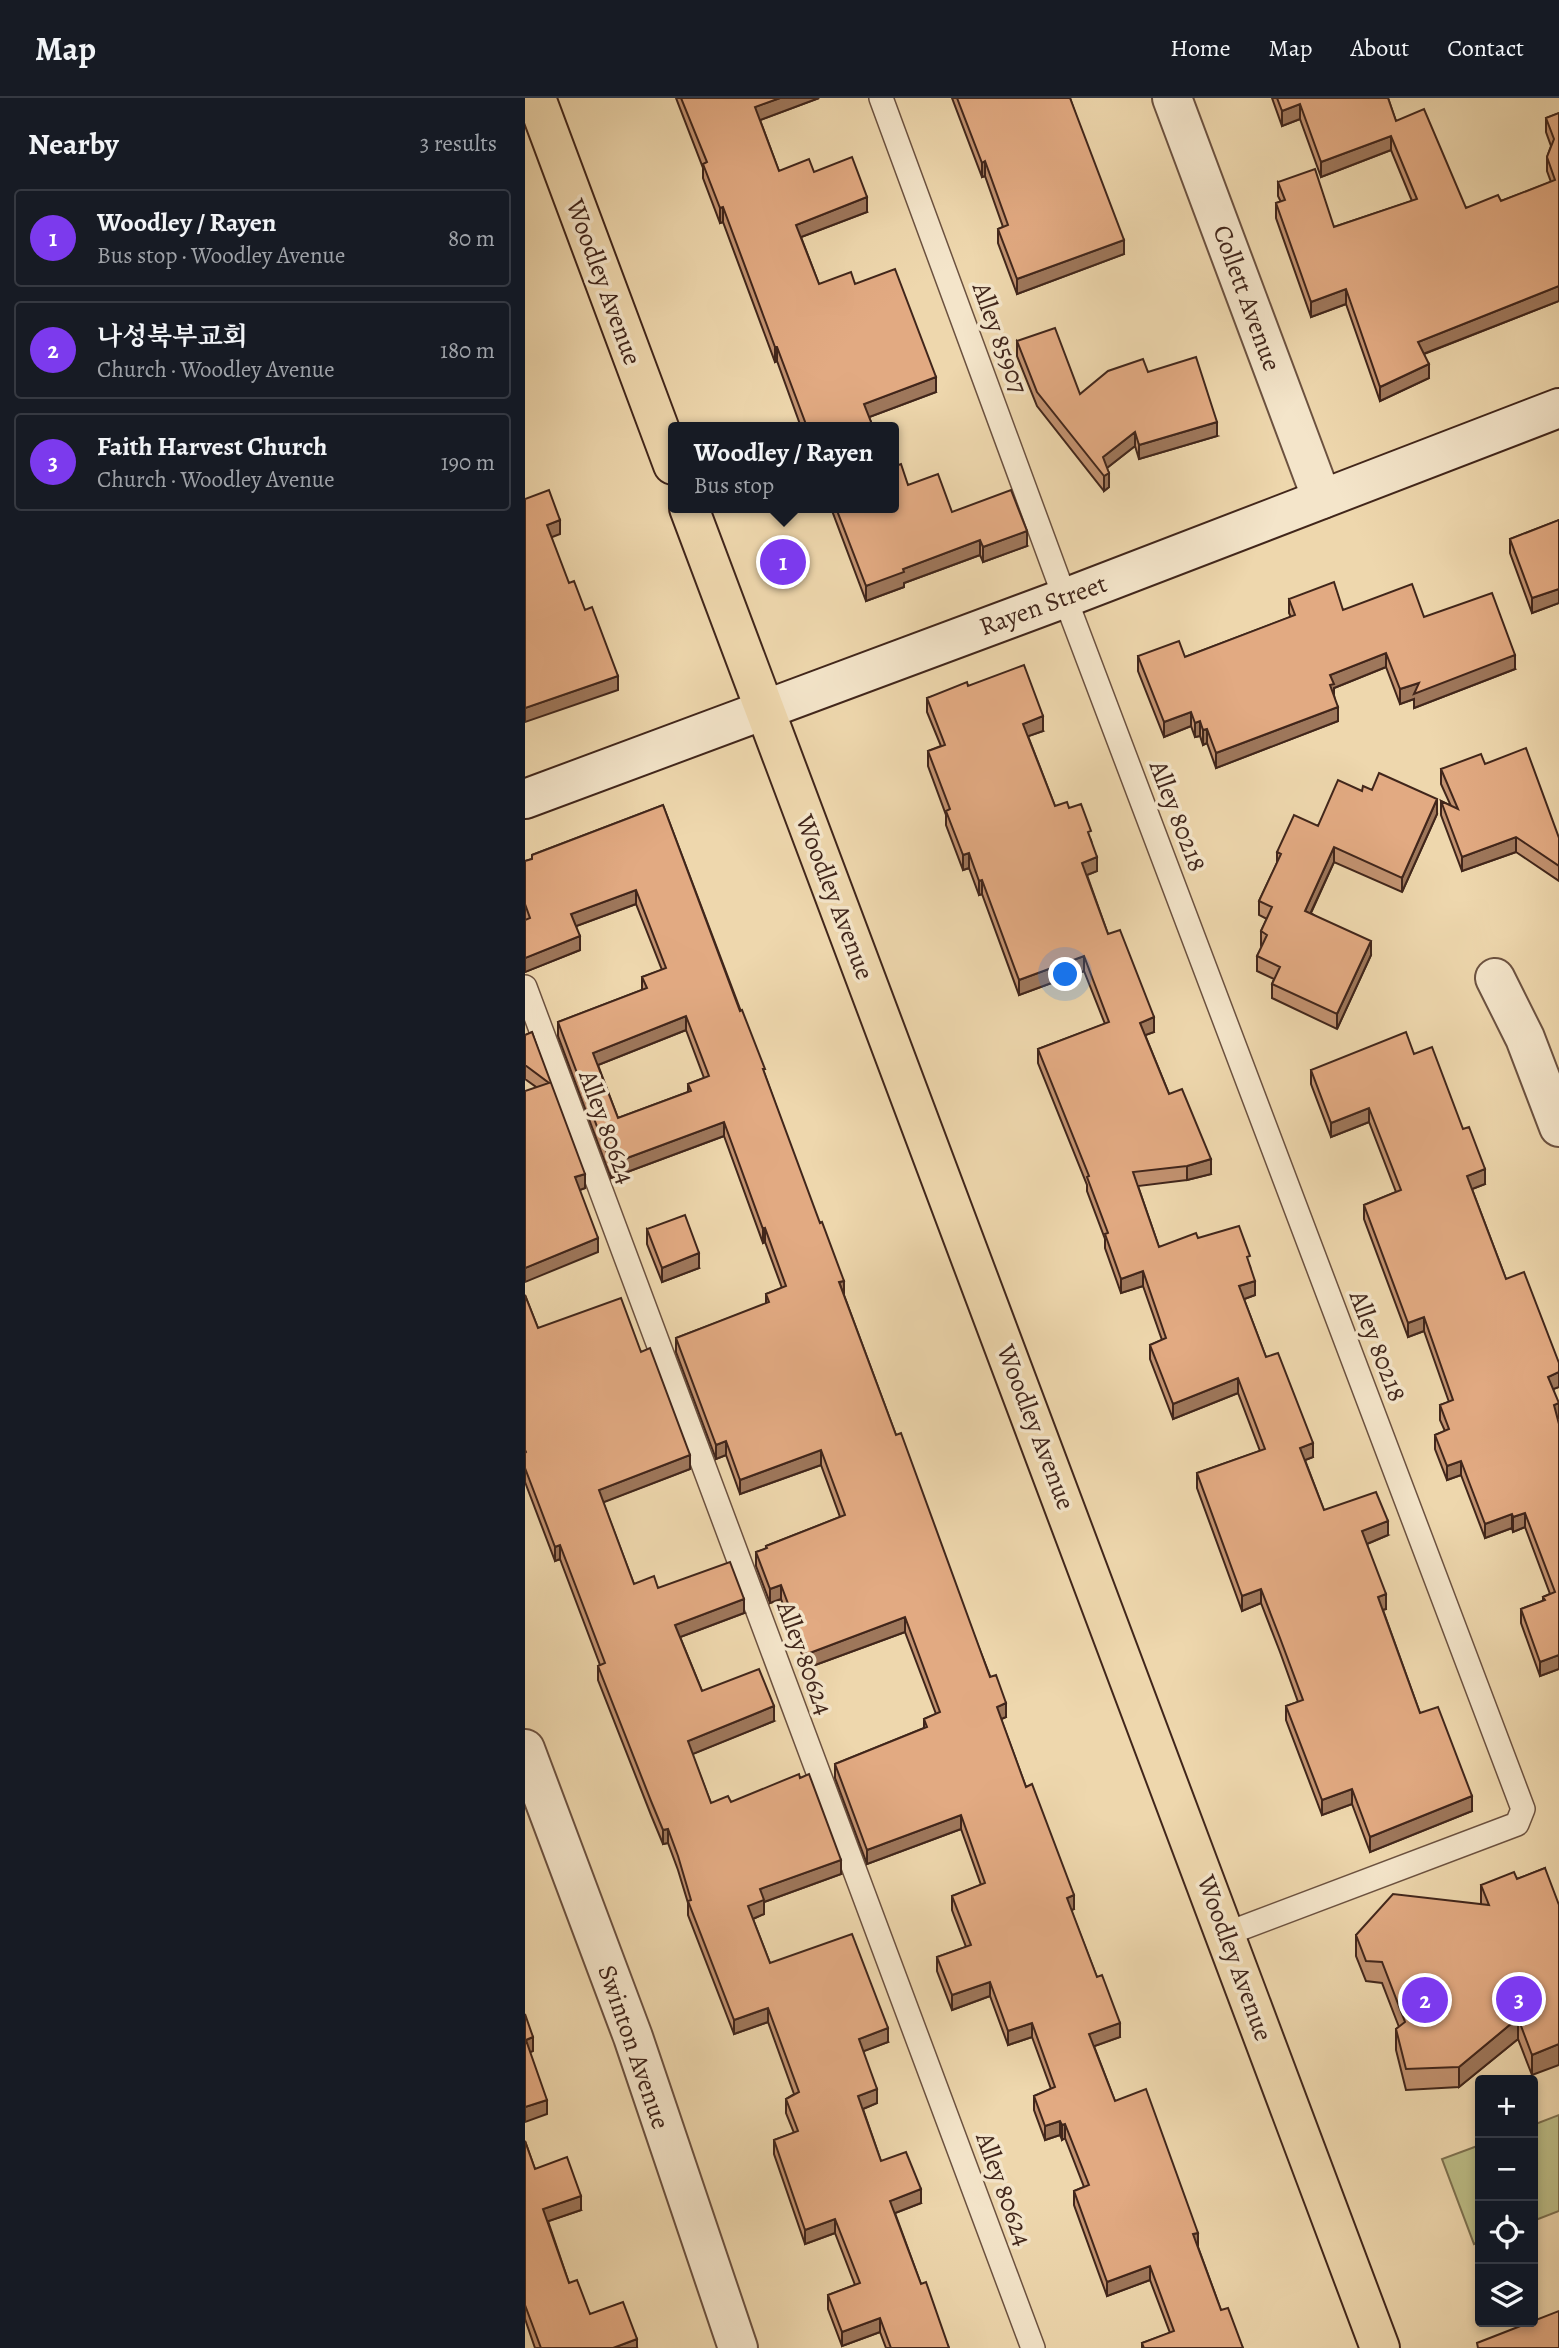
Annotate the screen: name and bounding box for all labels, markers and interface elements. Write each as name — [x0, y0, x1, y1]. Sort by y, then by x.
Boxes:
text: Map — [35, 26, 96, 71]
text: Home — [1170, 32, 1231, 64]
text: Map — [1269, 32, 1313, 64]
text: About — [1351, 32, 1409, 64]
text: Contact — [1447, 32, 1524, 64]
text: Nearby — [28, 124, 119, 164]
text: 3 results — [420, 128, 497, 159]
street label: Woodley Avenue — [557, 193, 650, 370]
text: Woodley / Rayen — [97, 205, 276, 240]
street label: Collett Avenue — [1204, 220, 1290, 376]
text: 1 — [49, 223, 57, 254]
text: 80 m — [448, 223, 495, 254]
text: Bus stop · Woodley Avenue — [97, 240, 345, 271]
street label: Alley 85907 — [963, 276, 1036, 399]
text: 나성북부교회 — [97, 319, 248, 354]
text: 2 — [47, 335, 59, 366]
text: 180 m — [440, 335, 495, 366]
text: Church · Woodley Avenue — [97, 354, 335, 385]
popup — [668, 422, 899, 513]
text: Faith Harvest Church — [97, 429, 327, 464]
text: Woodley / Rayen — [694, 435, 873, 470]
text: 3 — [48, 447, 58, 478]
text: 190 m — [441, 447, 495, 478]
text: Church · Woodley Avenue — [97, 464, 335, 495]
text: Bus stop — [694, 470, 774, 501]
pin: 1 — [760, 536, 806, 588]
street label: Rayen Street — [974, 566, 1112, 644]
street label: Alley 80218 — [1141, 755, 1215, 876]
street label: Woodley Avenue — [787, 808, 883, 985]
your location — [1048, 957, 1082, 991]
street label: Alley 80624 — [570, 1064, 644, 1189]
street label: Alley 80218 — [1341, 1285, 1415, 1406]
street label: Woodley Avenue — [988, 1338, 1084, 1515]
street label: Alley 80624 — [768, 1595, 842, 1720]
street label: Woodley Avenue — [1188, 1869, 1281, 2046]
street label: Swinton Avenue — [590, 1960, 678, 2134]
pin: 3 — [1496, 1973, 1542, 2025]
pin: 2 — [1402, 1974, 1448, 2026]
map controls — [1475, 2075, 1538, 2327]
button: + — [1475, 2075, 1538, 2138]
street label: Alley 80624 — [967, 2126, 1041, 2251]
button: − — [1475, 2138, 1538, 2201]
button: locate — [1475, 2201, 1538, 2264]
button: layers — [1475, 2264, 1538, 2327]

